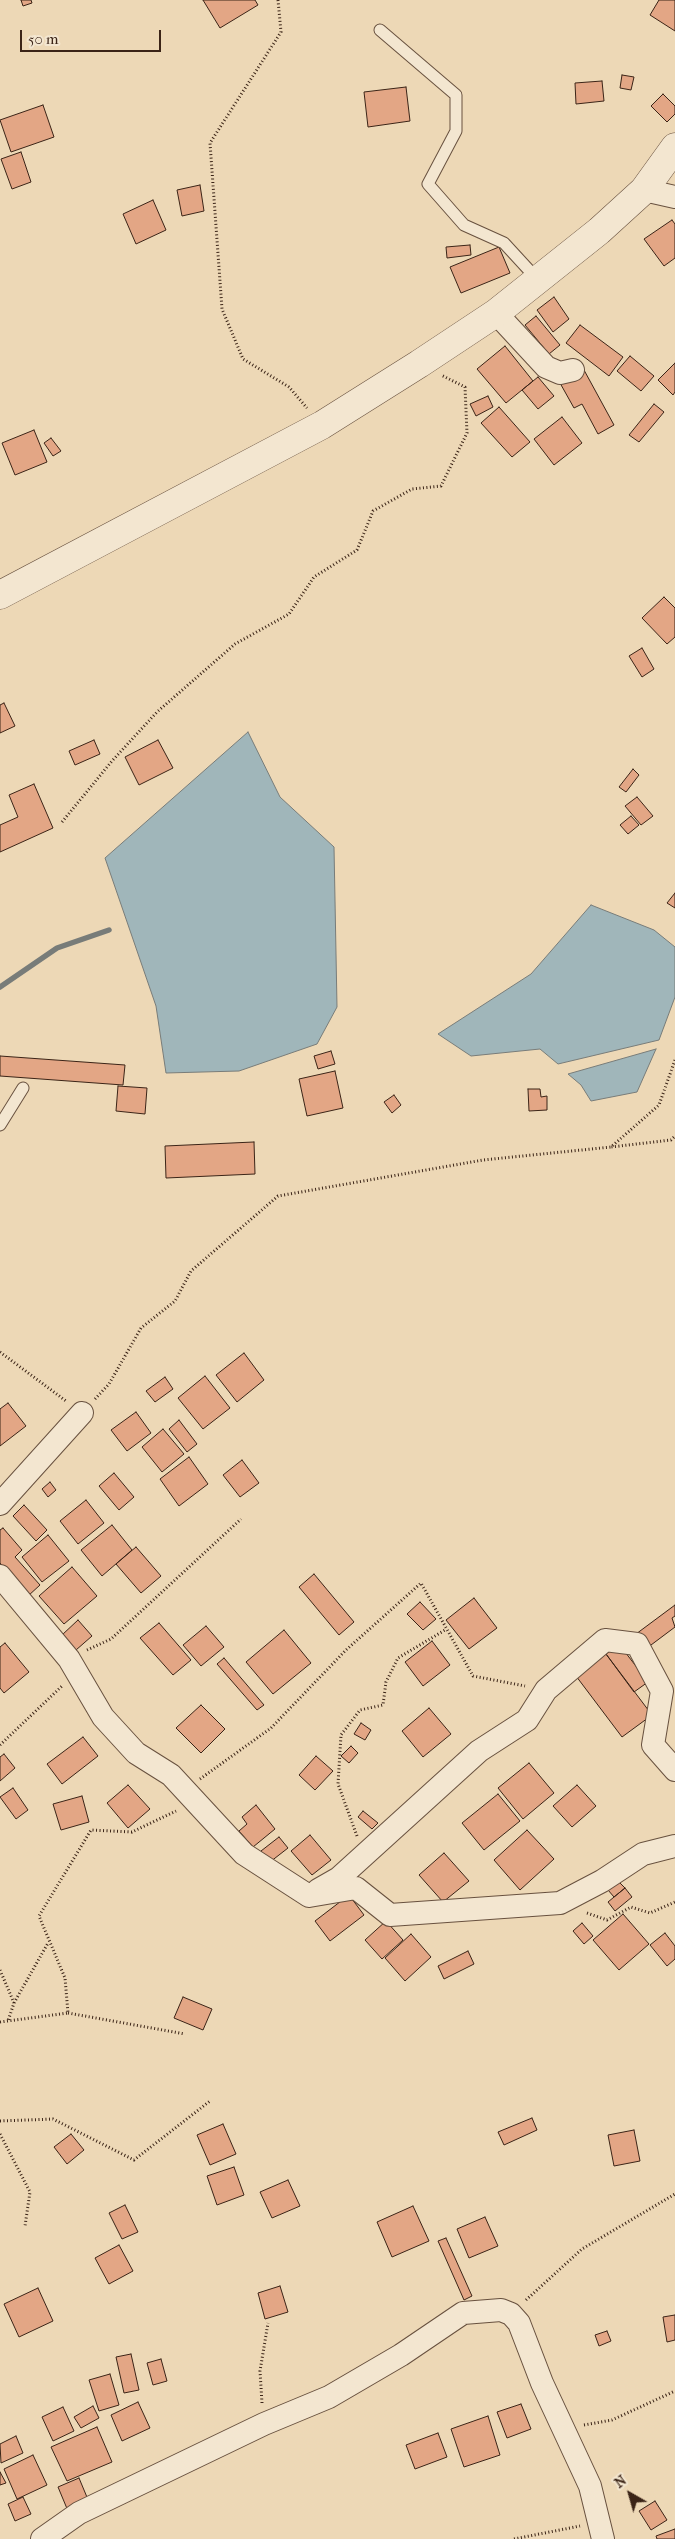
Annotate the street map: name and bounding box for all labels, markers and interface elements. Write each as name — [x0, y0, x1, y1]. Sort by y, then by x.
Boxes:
scale bar — [22, 20, 164, 52]
text: 50 m — [28, 30, 58, 48]
north arrow — [605, 2469, 655, 2519]
text: N — [611, 2472, 630, 2492]

